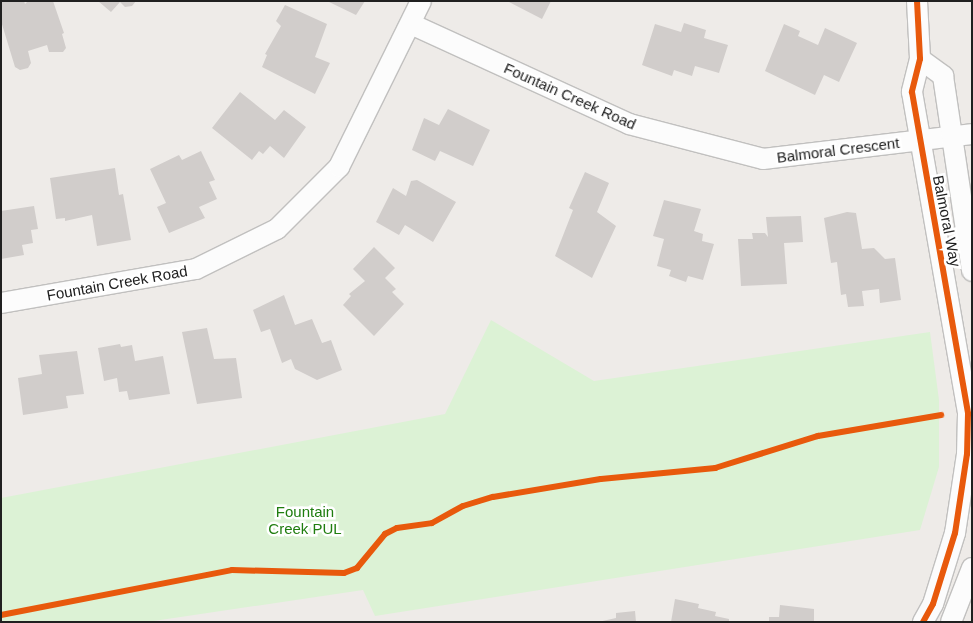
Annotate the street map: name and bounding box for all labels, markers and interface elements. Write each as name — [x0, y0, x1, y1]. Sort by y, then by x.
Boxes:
street label: Fountain Creek Road — [501, 59, 639, 133]
street label: Balmoral Crescent — [776, 134, 900, 166]
street label: Balmoral Way — [929, 174, 965, 268]
street label: Fountain Creek Road — [45, 262, 189, 304]
park label: Fountain Creek PUL — [268, 502, 342, 537]

